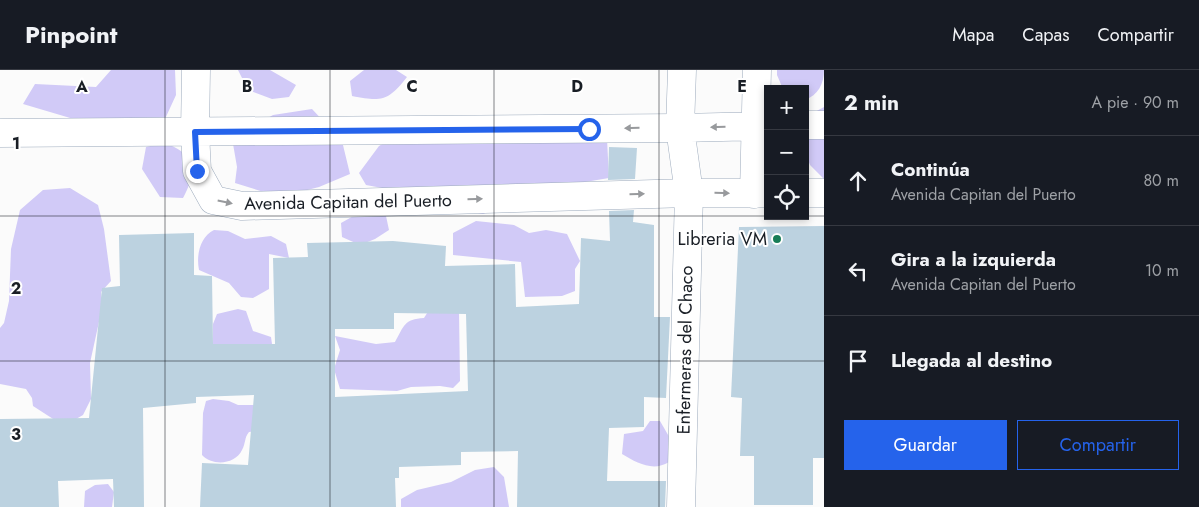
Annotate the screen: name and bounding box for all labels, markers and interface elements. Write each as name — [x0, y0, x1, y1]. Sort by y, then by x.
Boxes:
text: Pinpoint — [25, 17, 117, 52]
text: Mapa — [952, 22, 994, 48]
text: Capas — [1022, 22, 1070, 48]
text: Compartir — [1098, 22, 1174, 48]
text: A — [75, 75, 88, 98]
text: B — [242, 75, 252, 98]
text: C — [406, 75, 418, 98]
text: D — [571, 75, 583, 98]
text: E — [737, 75, 747, 98]
map controls — [764, 85, 809, 220]
button: + — [764, 85, 809, 130]
text: 2 min — [844, 88, 899, 118]
text: A pie · 90 m — [1092, 91, 1179, 114]
route start — [578, 118, 601, 141]
one-way arrow — [710, 123, 726, 131]
one-way arrow — [623, 124, 639, 132]
button: − — [764, 130, 809, 175]
text: 1 — [12, 132, 20, 155]
text: Continúa — [891, 156, 970, 183]
route end — [186, 160, 209, 183]
icon: ahead — [844, 167, 872, 195]
text: 80 m — [1143, 169, 1179, 192]
button: locate — [764, 175, 809, 220]
text: Avenida Capitan del Puerto — [891, 183, 1076, 206]
street label: Avenida Capitan del Puerto — [244, 187, 452, 217]
one-way arrow — [714, 189, 730, 197]
one-way arrow — [630, 190, 646, 198]
one-way arrow — [467, 195, 483, 203]
one-way arrow — [218, 198, 233, 206]
place label: Libreria VM — [677, 226, 767, 252]
marker: Libreria VM — [771, 233, 783, 245]
text: Gira a la izquierda — [891, 246, 1056, 273]
icon: left — [844, 257, 872, 285]
text: 10 m — [1145, 259, 1179, 282]
street label: Enfermeras del Chaco — [671, 265, 699, 435]
text: Avenida Capitan del Puerto — [891, 273, 1076, 296]
text: 2 — [11, 277, 21, 300]
icon: arrive — [844, 347, 872, 375]
text: Llegada al destino — [891, 347, 1052, 374]
button: Guardar — [844, 420, 1007, 470]
button: Compartir — [1017, 420, 1179, 470]
text: 3 — [11, 423, 21, 446]

